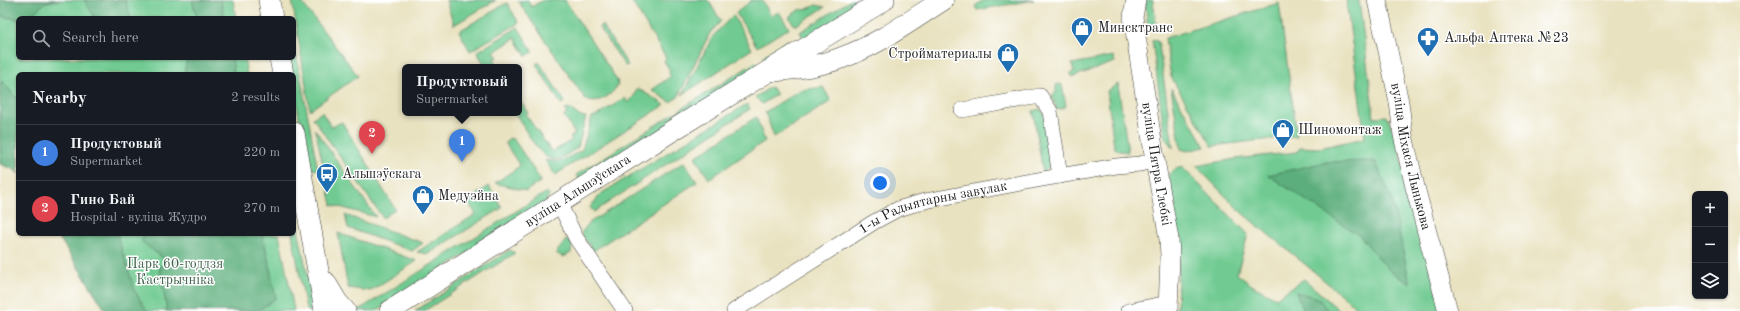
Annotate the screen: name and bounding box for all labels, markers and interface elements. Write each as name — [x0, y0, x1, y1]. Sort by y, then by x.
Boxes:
shop icon: Минсктранс — [1069, 15, 1095, 48]
search box — [16, 16, 296, 60]
place label: Минсктранс — [1098, 21, 1173, 35]
pharmacy icon: Альфа Аптека №23 — [1415, 25, 1441, 58]
icon: search — [30, 27, 52, 49]
text: Search here — [62, 31, 139, 46]
place label: Альфа Аптека №23 — [1444, 31, 1569, 46]
shop icon: Стройматериалы — [995, 41, 1021, 74]
place label: Стройматериалы — [888, 47, 992, 61]
popup — [402, 64, 522, 116]
text: Продуктовый — [416, 75, 508, 90]
street label: вуліца Міхася Лынькова — [1388, 81, 1433, 232]
text: Nearby — [32, 90, 87, 107]
text: 2 results — [231, 91, 280, 104]
text: Supermarket — [416, 93, 488, 106]
street label: вуліца Пятра Глебкі — [1139, 101, 1174, 227]
shop icon: Шиномонтаж — [1270, 117, 1296, 150]
pin: 2 — [359, 121, 385, 154]
place label: Шиномонтаж — [1298, 123, 1382, 137]
pin: 1 — [449, 129, 475, 162]
text: Продуктовый — [70, 137, 162, 152]
text: 1 — [41, 146, 49, 159]
text: 220 m — [243, 146, 280, 159]
street label: вуліца Альшэўскага — [523, 152, 633, 230]
text: Supermarket — [70, 155, 142, 168]
bus stop icon: Альшэўскага — [314, 161, 340, 194]
place label: Альшэўскага — [342, 167, 422, 181]
your location — [870, 173, 890, 193]
street label: 1-ы Радыятарны завулак — [856, 179, 1008, 237]
shop icon: Медуэйна — [410, 183, 436, 216]
place label: Медуэйна — [438, 189, 499, 203]
map controls — [1692, 191, 1728, 299]
button: + — [1692, 191, 1728, 227]
text: Гино Бай — [70, 193, 135, 208]
text: 2 — [41, 202, 49, 215]
text: 270 m — [243, 202, 280, 215]
text: Hospital · вуліца Жудро — [70, 211, 207, 224]
button: − — [1692, 227, 1728, 263]
park label: Парк 60-годдзя Кастрычніка — [127, 257, 223, 287]
button: layers — [1692, 263, 1728, 299]

